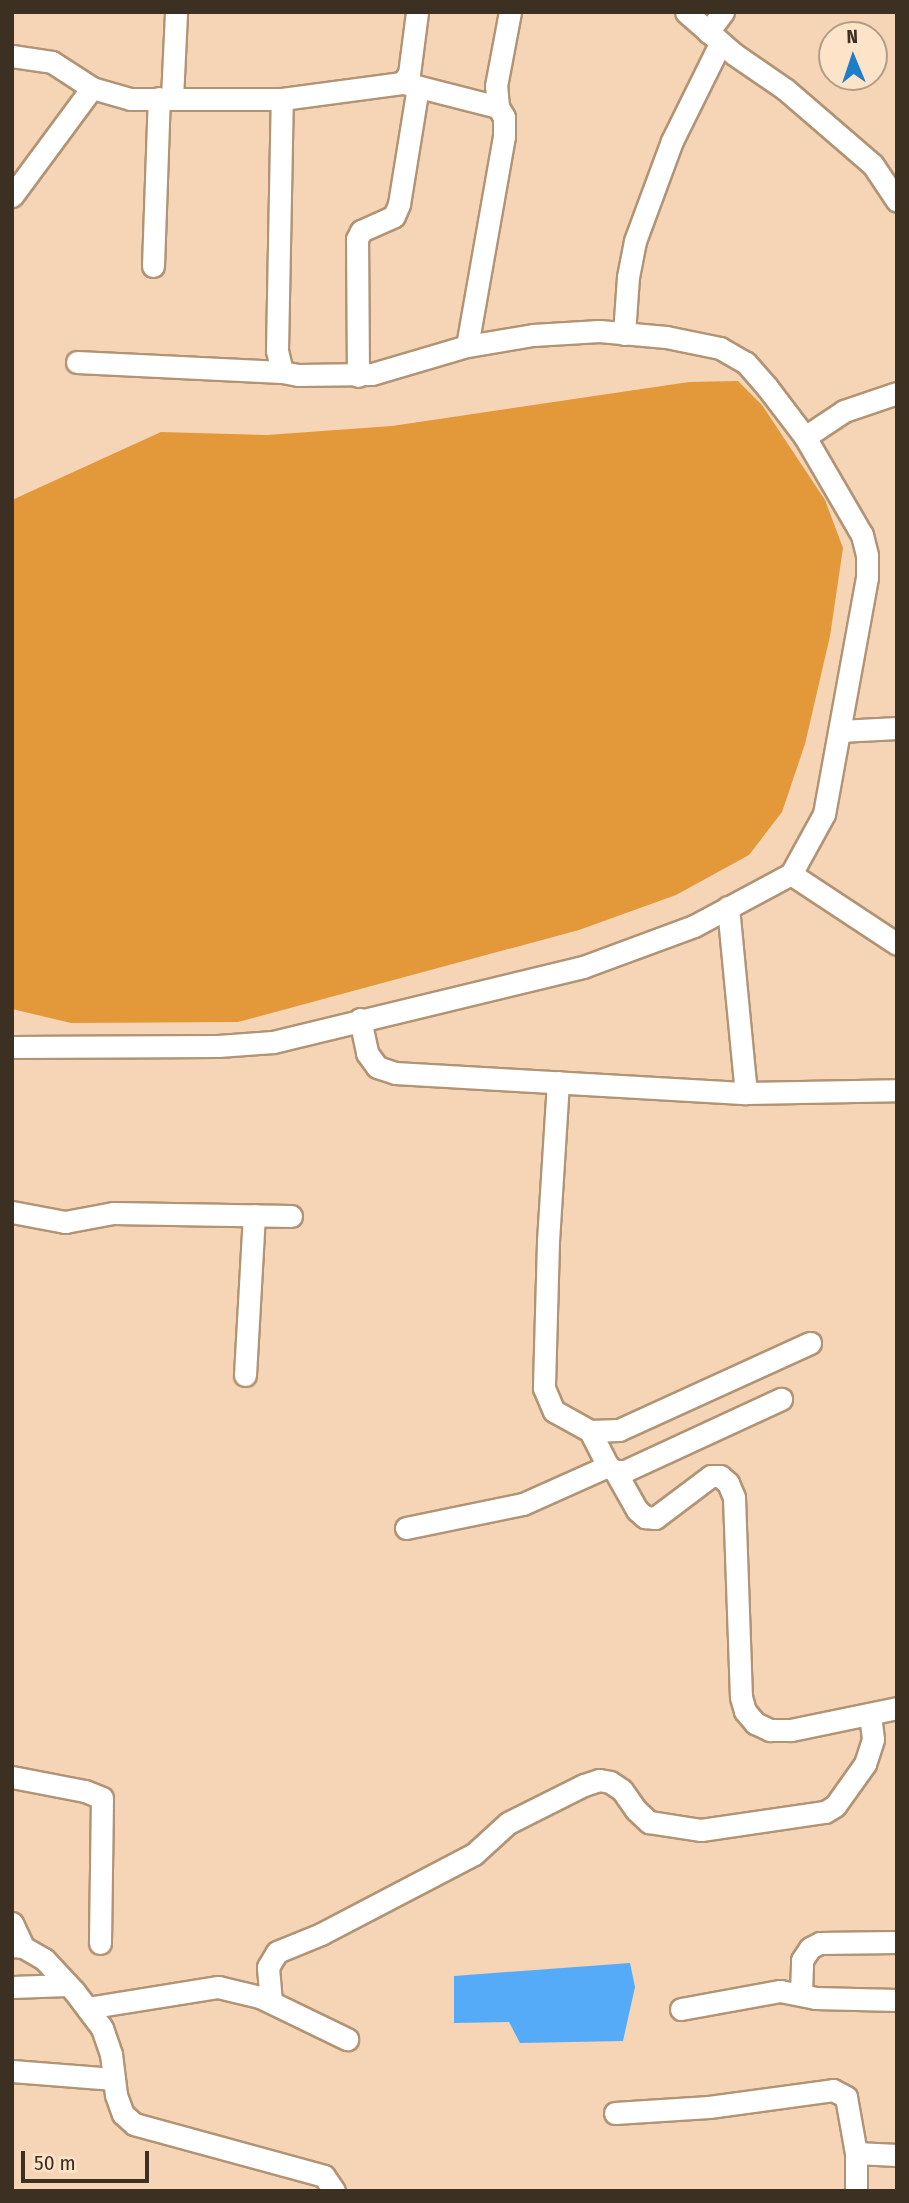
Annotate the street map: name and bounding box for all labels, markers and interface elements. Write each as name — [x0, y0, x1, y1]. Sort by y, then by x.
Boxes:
north arrow — [818, 21, 888, 91]
text: N — [846, 25, 858, 48]
scale bar — [24, 2136, 152, 2180]
text: 50 m — [34, 2150, 76, 2176]

